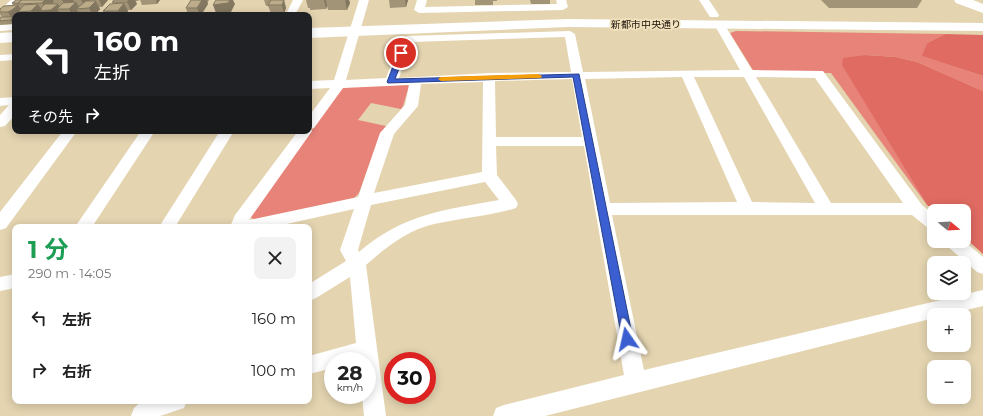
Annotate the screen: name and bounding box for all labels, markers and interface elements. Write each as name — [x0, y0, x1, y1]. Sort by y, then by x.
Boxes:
street label: 新都市中央通り — [611, 18, 681, 31]
text: 160 m — [94, 24, 179, 58]
icon: left — [28, 28, 80, 80]
pin — [384, 36, 418, 70]
icon: arrive — [390, 42, 412, 64]
text: 左折 — [94, 62, 130, 84]
icon: right — [81, 104, 103, 126]
text: その先 — [28, 107, 73, 126]
north arrow — [927, 204, 971, 248]
map controls — [927, 204, 971, 404]
text: 1 分 — [28, 235, 68, 264]
button: close — [254, 237, 296, 279]
button: layers — [927, 256, 971, 300]
text: 290 m · 14:05 — [28, 265, 111, 281]
icon: left — [28, 307, 50, 329]
button: + — [927, 308, 971, 352]
text: 160 m — [252, 309, 296, 328]
text: 左折 — [62, 310, 92, 329]
position arrow — [606, 318, 648, 360]
speed limit sign: 30 — [384, 352, 436, 404]
icon: right — [28, 359, 50, 381]
button: − — [927, 360, 971, 404]
text: 100 m — [251, 361, 296, 380]
text: 28 — [338, 361, 363, 385]
text: 右折 — [62, 362, 92, 381]
text: km/h — [337, 381, 363, 394]

